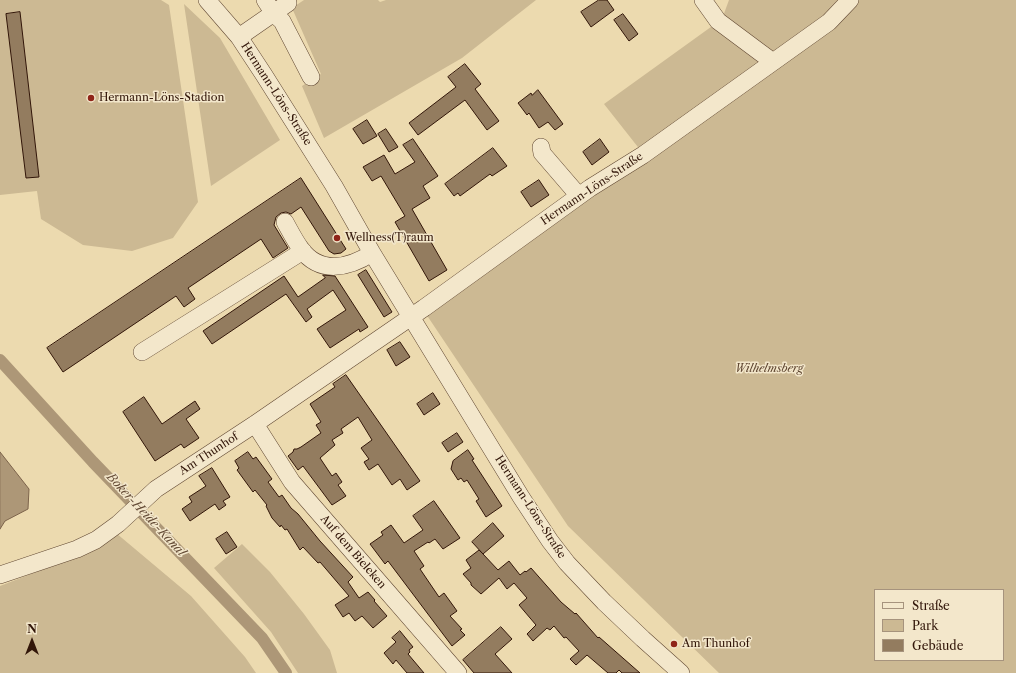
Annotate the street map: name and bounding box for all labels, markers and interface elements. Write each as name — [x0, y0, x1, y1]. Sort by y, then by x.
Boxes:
street label: Hermann-Löns-Straße — [238, 40, 314, 148]
place label: Hermann-Löns-Stadion — [99, 91, 224, 105]
marker: Hermann-Löns-Stadion — [86, 93, 96, 103]
street label: Hermann-Löns-Straße — [539, 150, 645, 228]
place label: Wellness(T)raum — [345, 231, 434, 245]
marker: Wellness(T)raum — [332, 233, 342, 243]
park label: Wilhelmsberg — [735, 362, 803, 376]
street label: Am Thunhof — [177, 430, 241, 478]
street label: Hermann-Löns-Straße — [492, 453, 568, 561]
water label: Boker-Heide-Kanal — [104, 470, 188, 560]
street label: Auf dem Bieleken — [317, 512, 389, 592]
legend — [874, 589, 1004, 661]
text: Straße — [912, 598, 950, 613]
text: Park — [912, 618, 938, 633]
north arrow — [12, 621, 52, 661]
text: N — [27, 622, 37, 636]
place label: Am Thunhof — [682, 637, 750, 651]
text: Gebäude — [912, 638, 963, 653]
marker: Am Thunhof — [669, 639, 679, 649]

